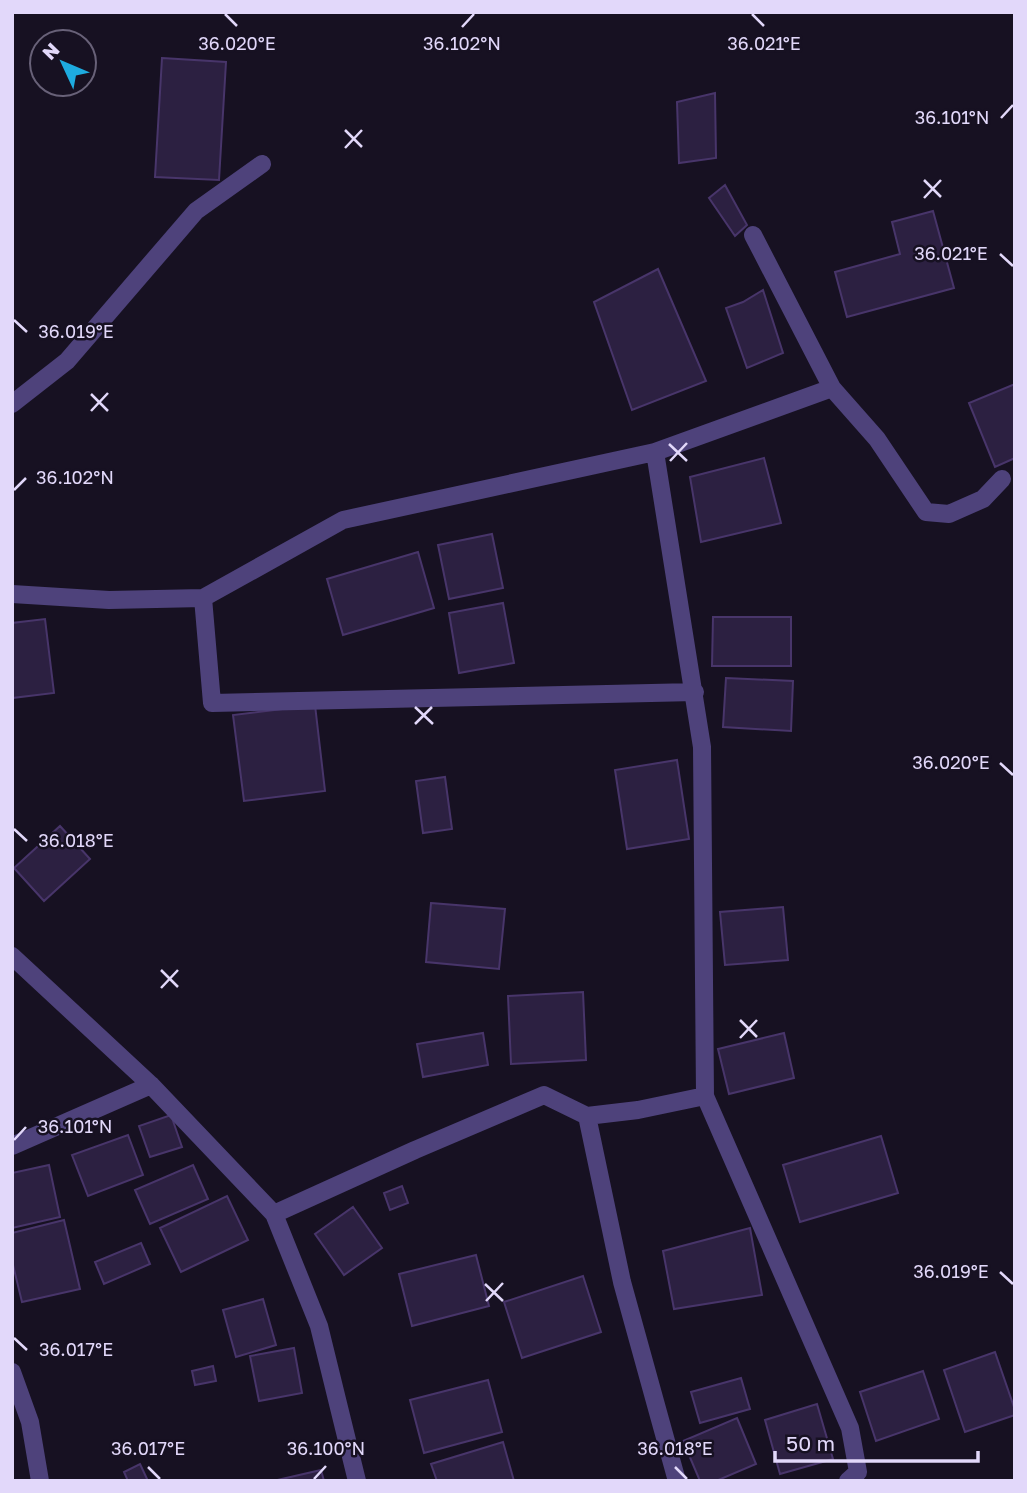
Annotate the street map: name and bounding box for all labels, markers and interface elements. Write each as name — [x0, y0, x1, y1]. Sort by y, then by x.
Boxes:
north arrow — [28, 28, 98, 98]
text: 36.020°E — [198, 32, 276, 54]
text: 36.102°N — [423, 32, 501, 54]
text: 36.021°E — [727, 32, 801, 54]
text: N — [37, 38, 64, 64]
text: 36.101°N — [915, 106, 989, 128]
text: 36.021°E — [914, 242, 988, 264]
text: 36.019°E — [38, 320, 114, 342]
text: 36.102°N — [36, 466, 114, 488]
text: 36.020°E — [912, 751, 990, 773]
text: 36.018°E — [38, 829, 114, 851]
text: 36.101°N — [38, 1115, 112, 1137]
text: 36.019°E — [913, 1260, 989, 1282]
text: 36.017°E — [39, 1338, 113, 1360]
scale bar — [775, 1420, 978, 1464]
text: 50 m — [786, 1430, 835, 1456]
text: 36.017°E — [111, 1437, 185, 1459]
text: 36.100°N — [287, 1437, 365, 1459]
text: 36.018°E — [637, 1437, 713, 1459]

